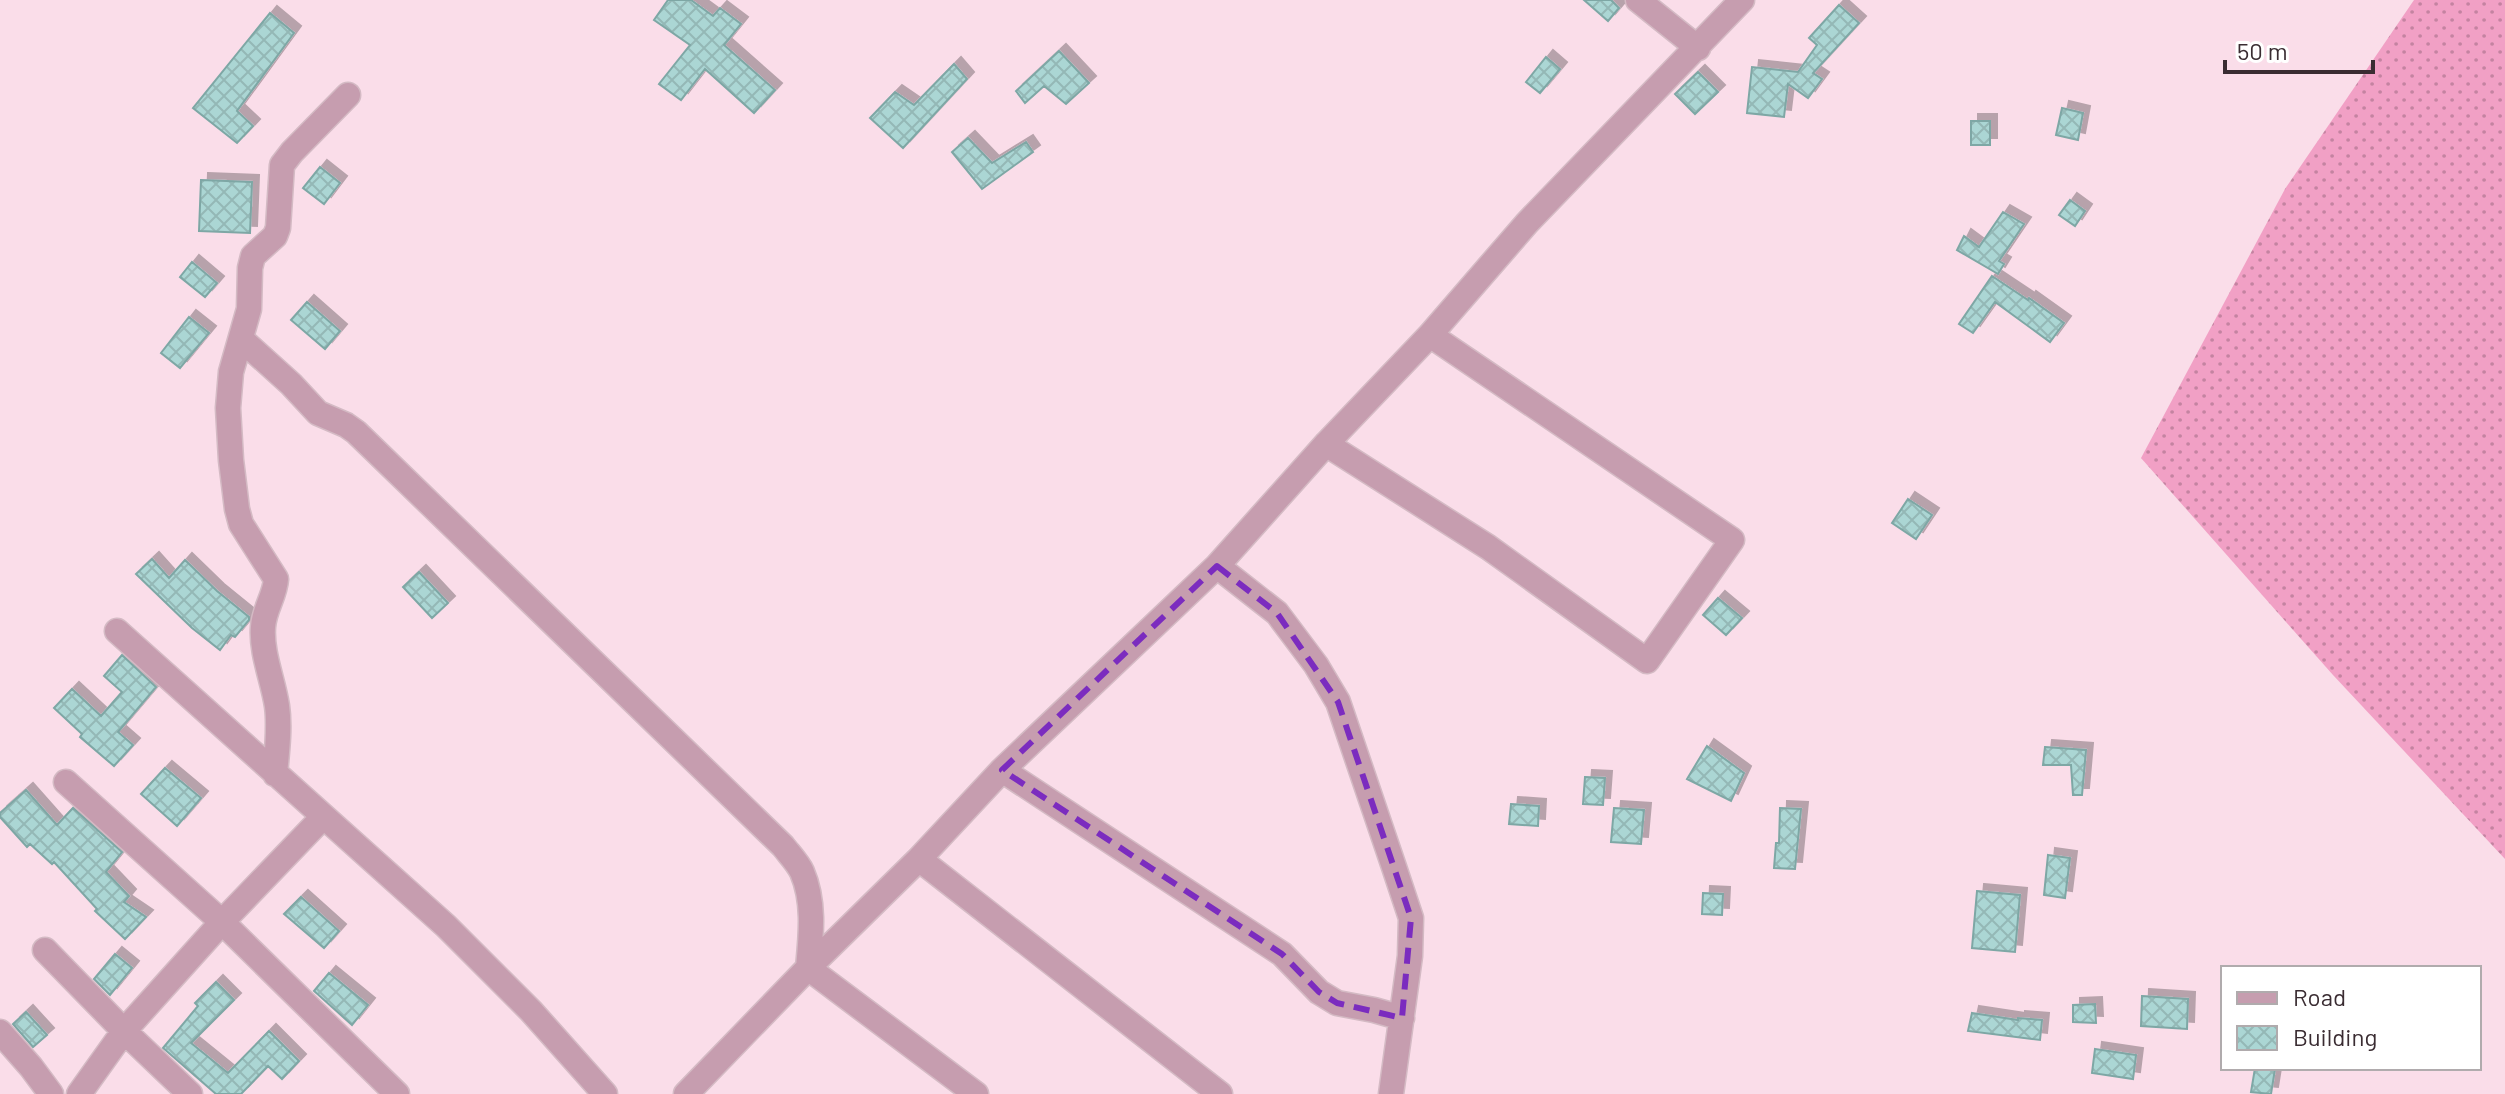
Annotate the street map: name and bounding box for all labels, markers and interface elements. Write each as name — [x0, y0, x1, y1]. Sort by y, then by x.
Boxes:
scale bar — [2225, 24, 2373, 74]
text: 50 m — [2237, 36, 2288, 65]
legend — [2221, 966, 2481, 1070]
text: Road — [2293, 982, 2346, 1011]
text: Building — [2293, 1022, 2377, 1051]

